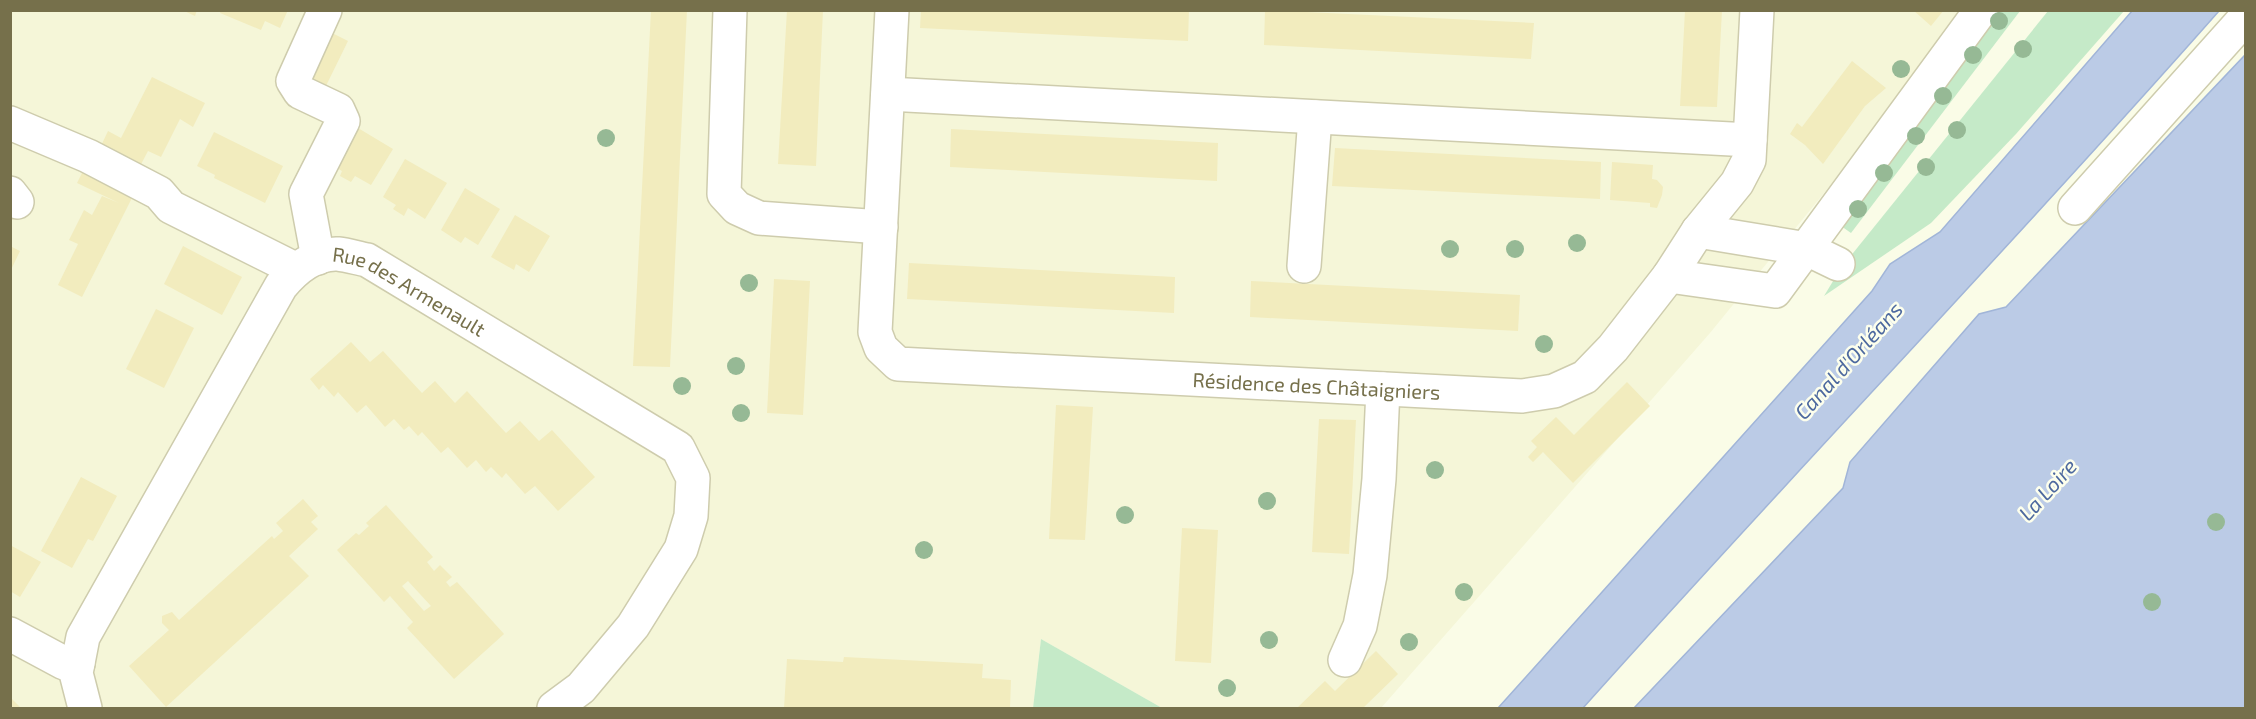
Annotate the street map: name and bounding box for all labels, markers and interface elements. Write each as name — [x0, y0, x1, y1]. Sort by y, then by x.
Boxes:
street label: Rue des Armenault — [331, 241, 491, 341]
water label: Canal d'Orléans — [1789, 296, 1907, 424]
street label: Résidence des Châtaigniers — [1192, 367, 1441, 404]
water label: La Loire — [2013, 453, 2081, 525]

